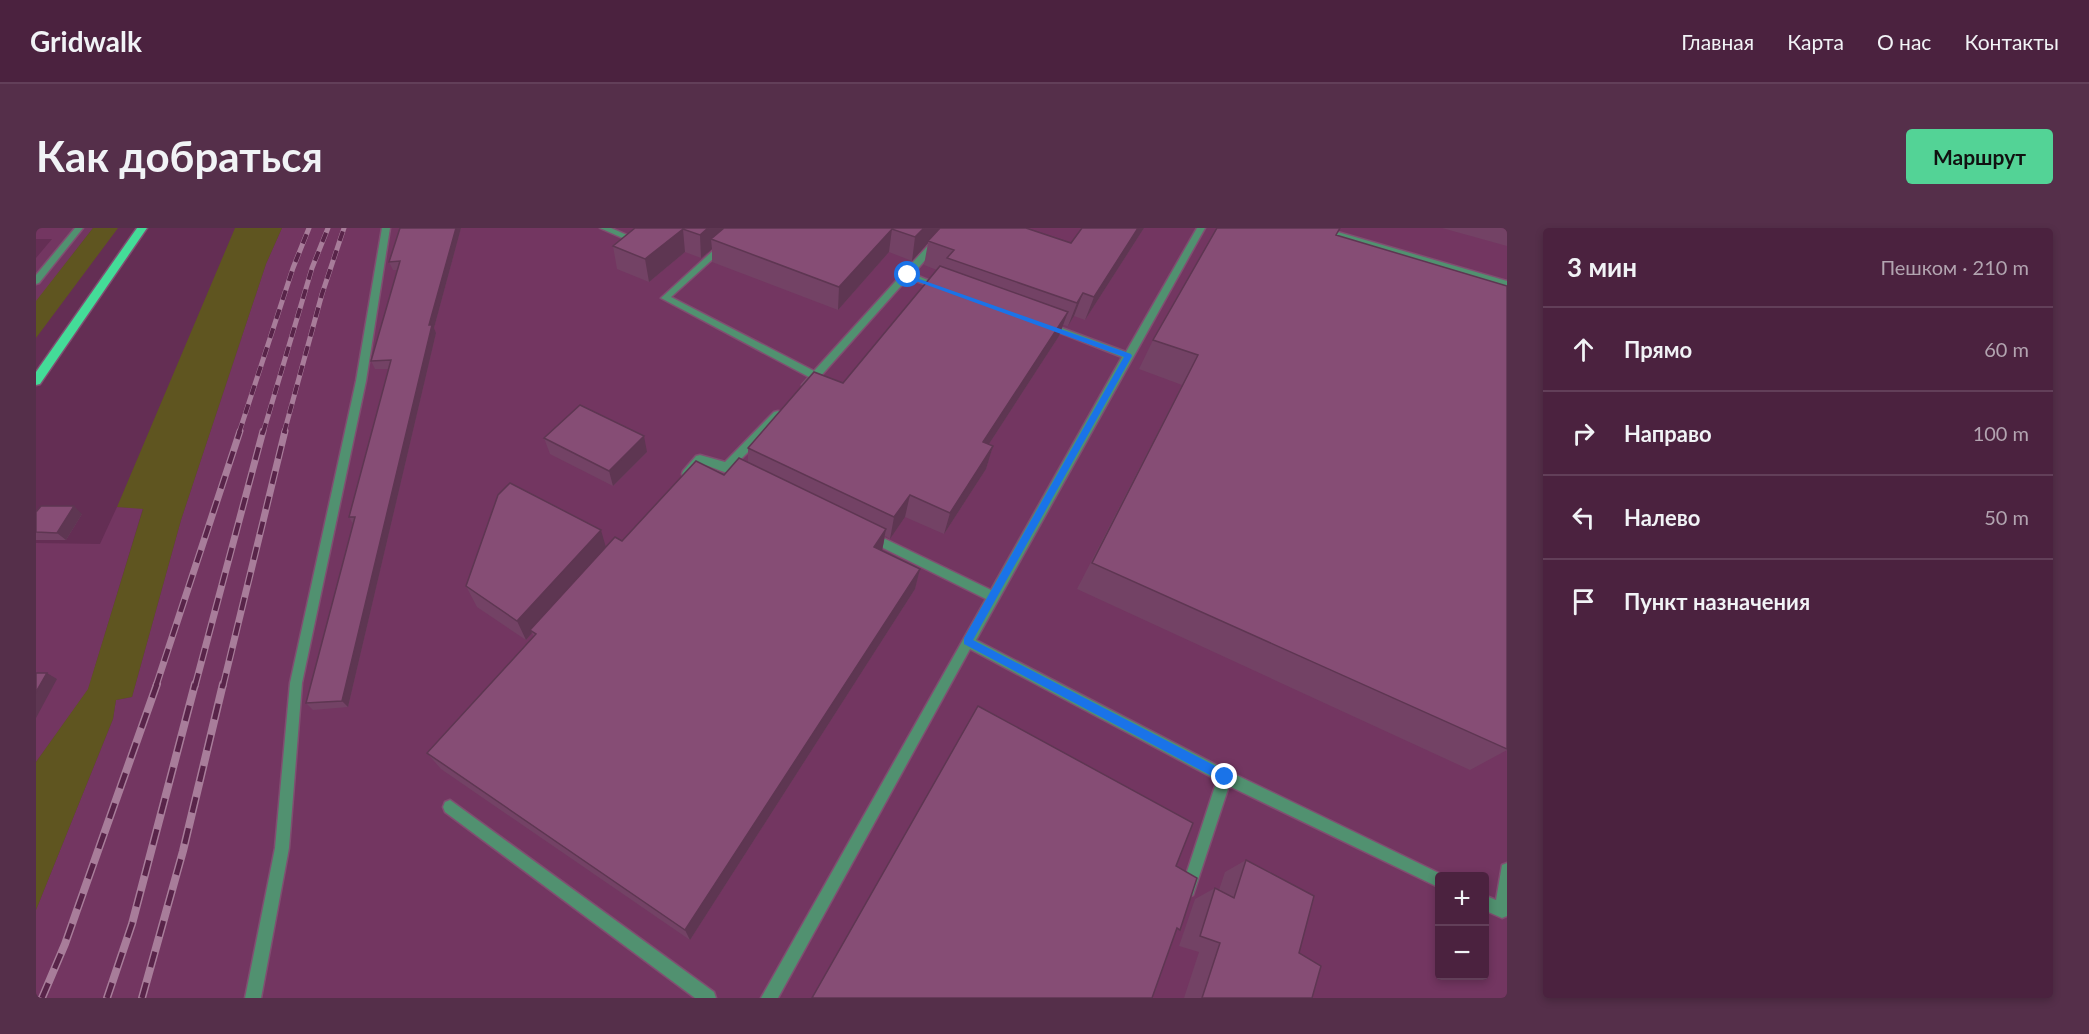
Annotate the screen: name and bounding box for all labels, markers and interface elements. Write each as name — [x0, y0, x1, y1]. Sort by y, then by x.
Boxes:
text: Gridwalk — [30, 24, 142, 58]
text: Главная — [1681, 29, 1754, 54]
text: Карта — [1787, 29, 1844, 54]
text: О нас — [1877, 29, 1931, 54]
text: Контакты — [1964, 29, 2059, 54]
button: Маршрут — [1906, 129, 2053, 184]
text: Как добраться — [36, 131, 323, 181]
text: 3 мин — [1567, 251, 1637, 283]
text: Пешком · 210 m — [1880, 255, 2029, 279]
route start — [894, 261, 920, 287]
icon: ahead — [1567, 333, 1600, 366]
text: Прямо — [1624, 336, 1692, 363]
text: 60 m — [1984, 337, 2029, 361]
icon: right — [1567, 417, 1600, 450]
text: Направо — [1624, 420, 1712, 447]
text: 100 m — [1973, 421, 2029, 445]
icon: left — [1567, 501, 1600, 534]
text: Налево — [1624, 504, 1700, 531]
text: 50 m — [1984, 505, 2029, 529]
icon: arrive — [1567, 585, 1600, 618]
text: Пункт назначения — [1624, 588, 1810, 615]
route end — [1211, 763, 1237, 789]
map controls — [1435, 872, 1489, 980]
button: + — [1435, 872, 1489, 926]
button: − — [1435, 926, 1489, 980]

